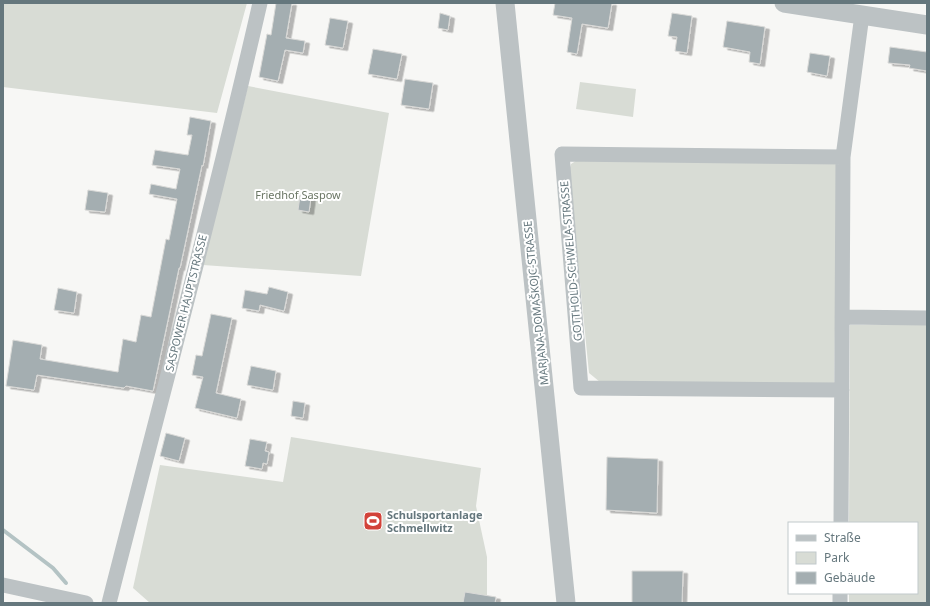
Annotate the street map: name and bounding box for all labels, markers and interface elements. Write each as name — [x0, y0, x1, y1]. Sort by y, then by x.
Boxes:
street label: GOTTHOLD-SCHWELA-STRASSE — [556, 180, 585, 342]
park label: Friedhof Saspow — [255, 187, 341, 202]
street label: MARJANA-DOMAŠKOJC-STRASSE — [519, 220, 552, 386]
street label: SASPOWER HAUPTSTRASSE — [161, 233, 210, 373]
place label: Schulsportanlage Schmellwitz — [387, 507, 483, 535]
sports icon: Schulsportanlage Schmellwitz — [362, 510, 384, 532]
legend — [788, 522, 918, 594]
text: Straße — [824, 529, 861, 546]
text: Park — [824, 549, 850, 566]
text: Gebäude — [824, 569, 875, 586]

